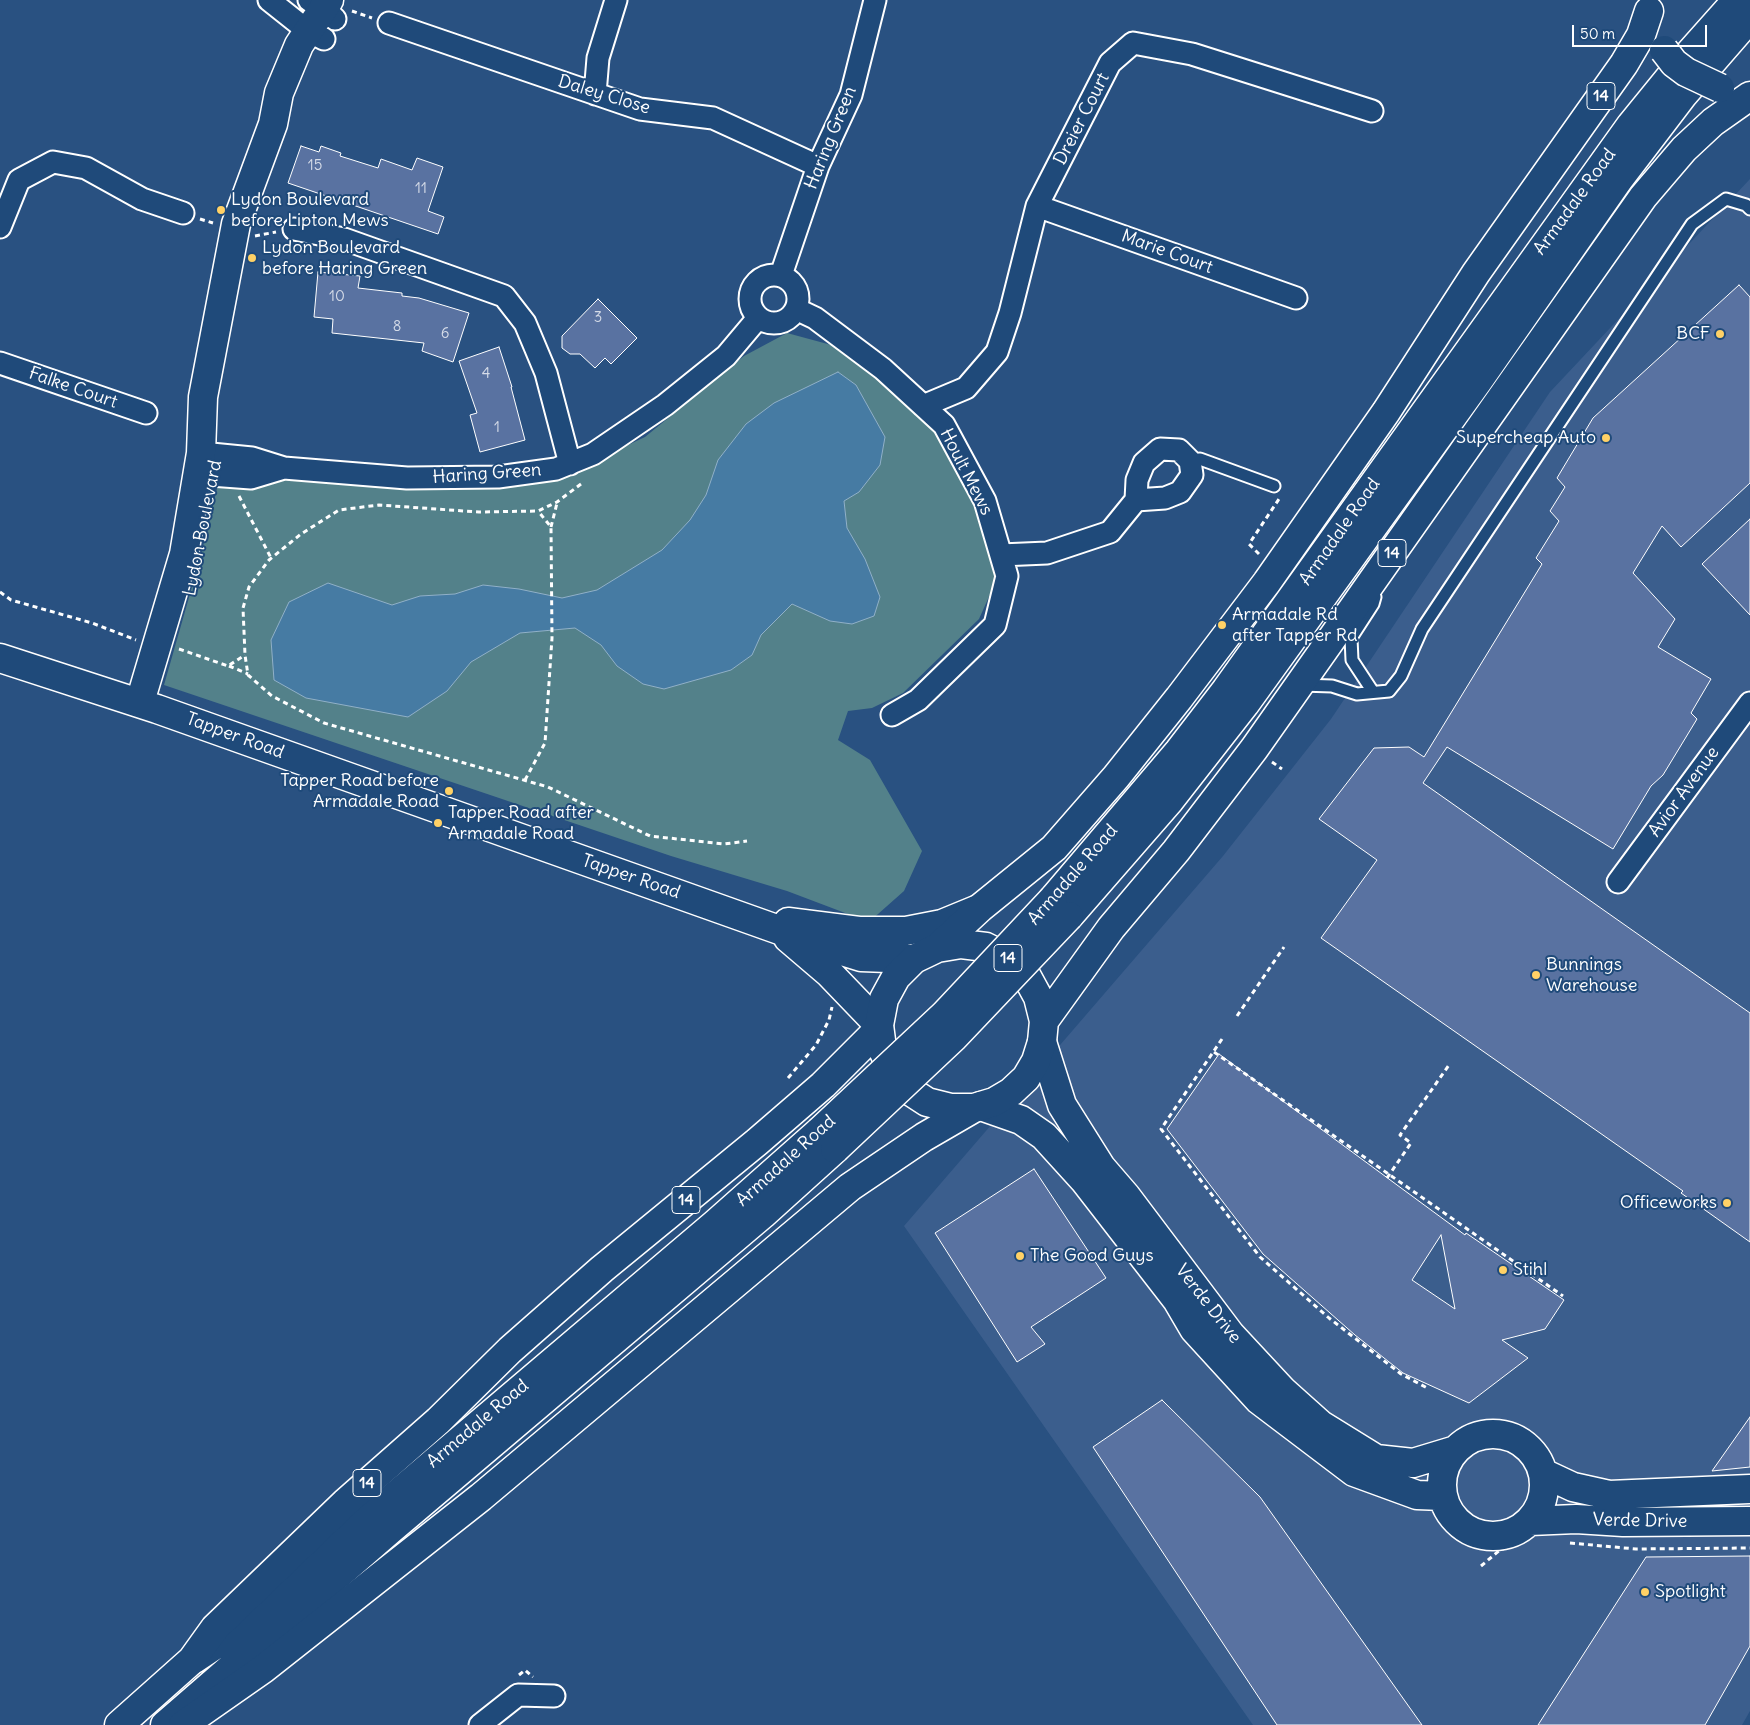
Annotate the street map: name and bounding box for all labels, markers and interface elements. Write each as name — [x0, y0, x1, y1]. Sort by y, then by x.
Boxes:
scale bar — [1575, 15, 1710, 47]
text: 50 m — [1580, 24, 1615, 43]
street label: Dreier Court — [1050, 69, 1114, 169]
street label: Daley Close — [555, 71, 653, 119]
road number: 14 — [1587, 82, 1615, 110]
street label: Haring Green — [801, 83, 861, 193]
street label: Armadale Road — [1529, 145, 1621, 259]
house number: 15 — [308, 157, 322, 175]
house number: 11 — [415, 180, 427, 198]
place label: Lydon Boulevard before Lipton Mews — [231, 189, 389, 232]
marker: Lydon Boulevard before Lipton Mews — [215, 204, 227, 216]
street label: Marie Court — [1118, 225, 1216, 279]
place label: Lydon Boulevard before Haring Green — [262, 237, 427, 280]
marker: Lydon Boulevard before Haring Green — [246, 252, 258, 264]
house number: 10 — [329, 288, 345, 306]
house number: 3 — [594, 309, 602, 327]
house number: 8 — [393, 318, 401, 336]
place label: BCF — [1676, 323, 1710, 345]
house number: 6 — [441, 325, 449, 343]
marker: BCF — [1714, 328, 1726, 340]
street label: Falke Court — [26, 363, 120, 413]
house number: 4 — [482, 365, 490, 383]
house number: 1 — [494, 419, 500, 437]
street label: Hoult Mews — [935, 425, 997, 519]
place label: Supercheap Auto — [1456, 427, 1596, 449]
marker: Supercheap Auto — [1600, 432, 1612, 444]
street label: Lydon Boulevard — [179, 458, 227, 598]
street label: Haring Green — [432, 459, 542, 489]
street label: Armadale Road — [1295, 474, 1385, 590]
road number: 14 — [1378, 540, 1406, 566]
place label: Armadale Rd after Tapper Rd — [1232, 604, 1358, 646]
marker: Armadale Rd after Tapper Rd — [1216, 619, 1228, 631]
street label: Tapper Road — [183, 708, 287, 764]
street label: Avior Avenue — [1644, 743, 1724, 841]
place label: Tapper Road before Armadale Road — [280, 770, 439, 812]
marker: Tapper Road before Armadale Road — [443, 785, 455, 797]
place label: Tapper Road after Armadale Road — [448, 802, 594, 844]
marker: Tapper Road after Armadale Road — [432, 817, 444, 829]
street label: Armadale Road — [1024, 820, 1122, 930]
street label: Tapper Road — [579, 850, 683, 904]
road number: 14 — [994, 944, 1022, 971]
place label: Bunnings Warehouse — [1546, 954, 1637, 996]
marker: Bunnings Warehouse — [1530, 969, 1542, 981]
street label: Armadale Road — [732, 1111, 840, 1211]
road number: 14 — [672, 1186, 700, 1214]
place label: Officeworks — [1620, 1192, 1717, 1214]
marker: Officeworks — [1721, 1197, 1733, 1209]
place label: The Good Guys — [1030, 1245, 1154, 1267]
marker: The Good Guys — [1014, 1250, 1026, 1262]
place label: Stihl — [1513, 1259, 1547, 1281]
street label: Verde Drive — [1170, 1260, 1246, 1348]
marker: Stihl — [1497, 1264, 1509, 1276]
street label: Armadale Road — [423, 1375, 533, 1473]
road number: 14 — [353, 1470, 381, 1496]
street label: Verde Drive — [1593, 1509, 1687, 1533]
place label: Spotlight — [1655, 1581, 1726, 1603]
marker: Spotlight — [1639, 1586, 1651, 1598]

